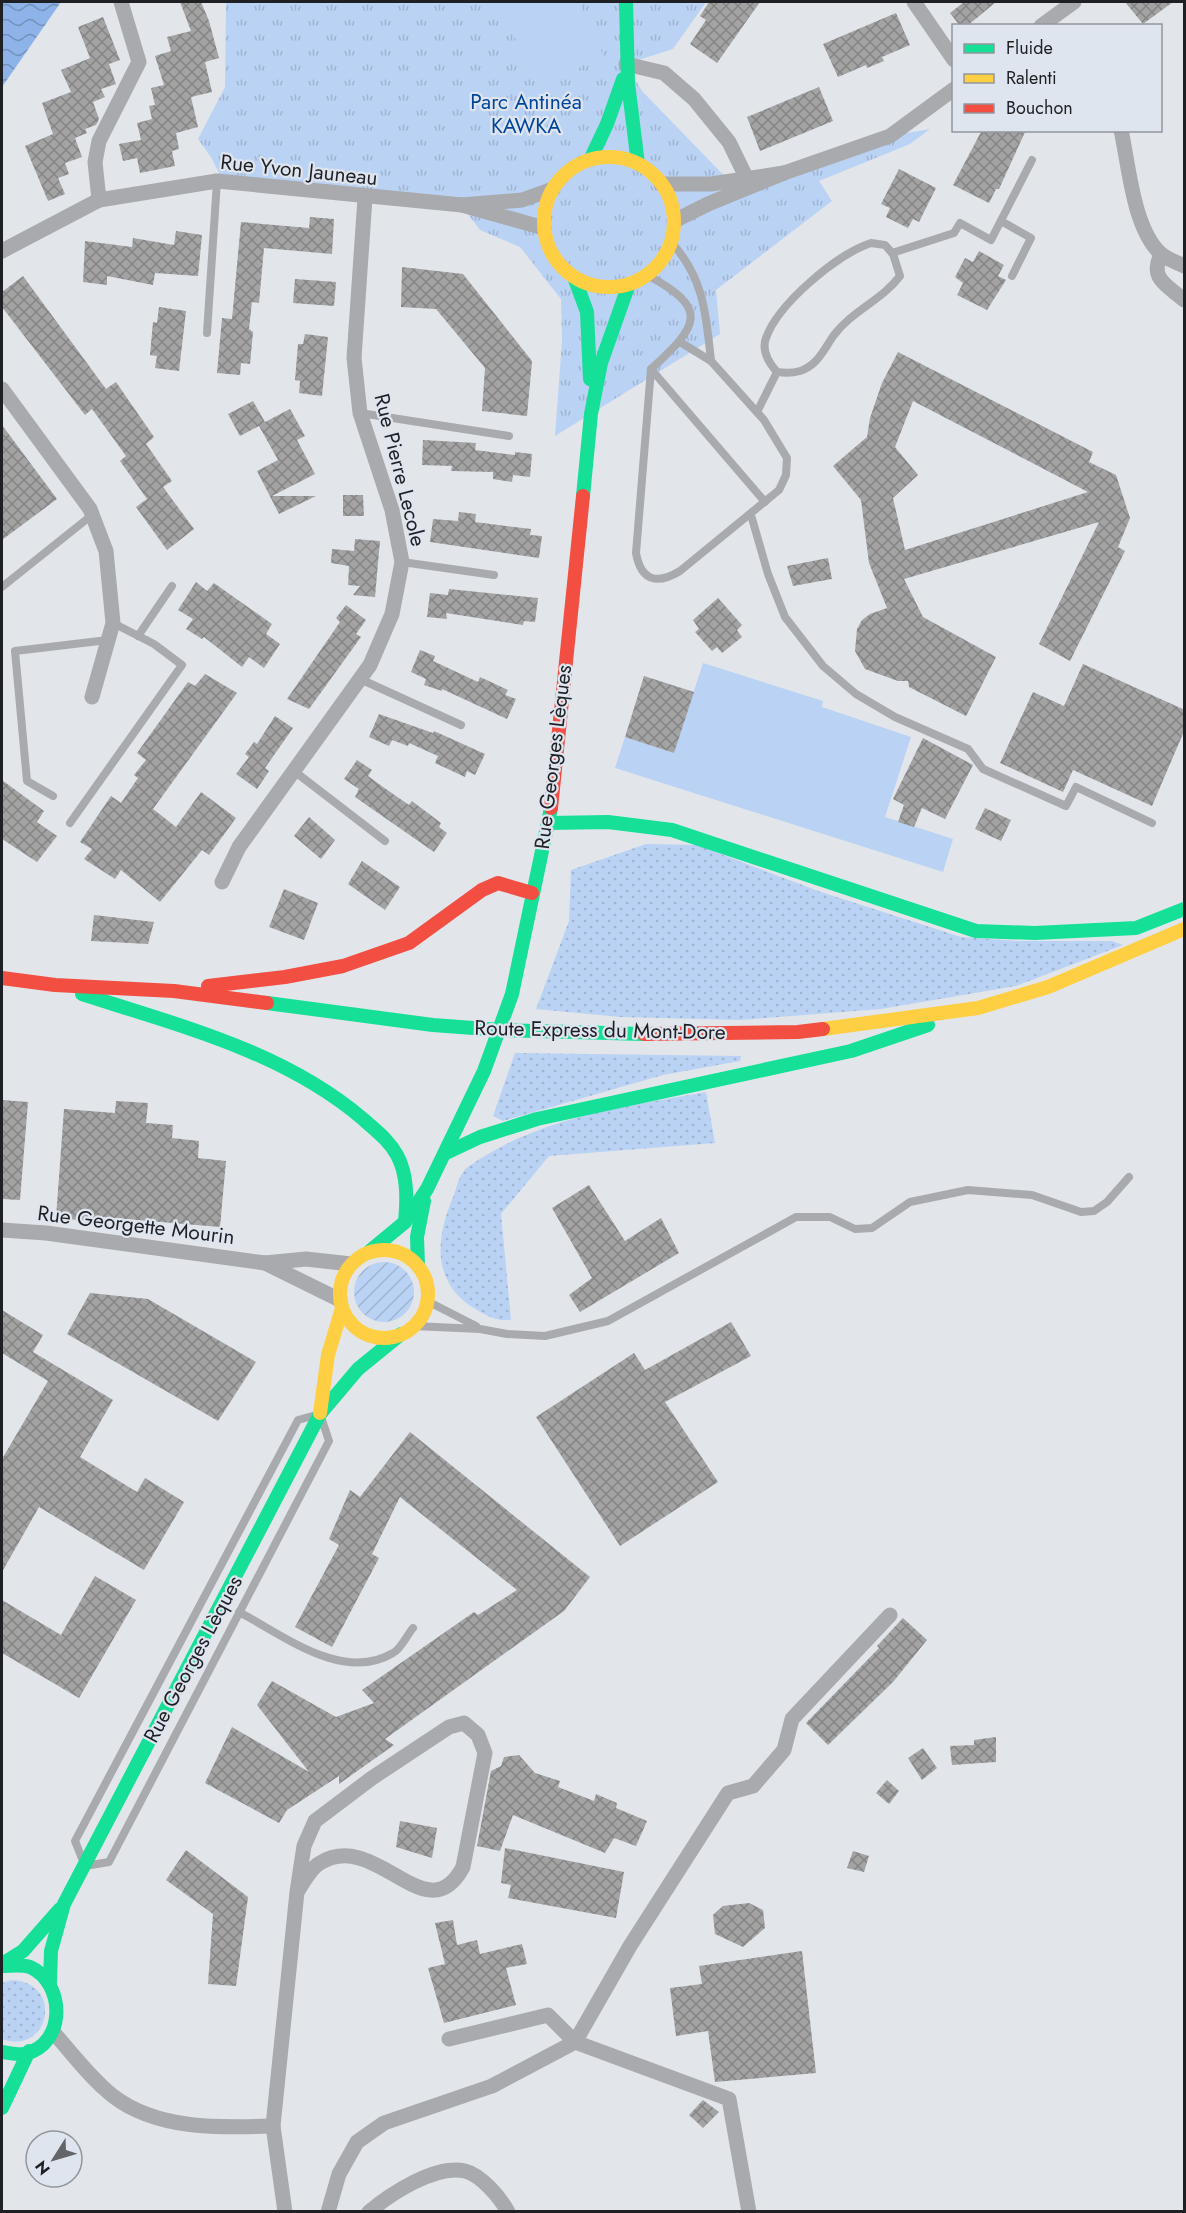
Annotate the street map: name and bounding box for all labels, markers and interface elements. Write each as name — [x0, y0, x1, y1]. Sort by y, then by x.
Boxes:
legend — [952, 24, 1162, 132]
text: Fluide — [1006, 35, 1053, 61]
text: Ralenti — [1006, 65, 1057, 91]
park label: Parc Antinéa KAWKA — [470, 87, 582, 141]
text: Bouchon — [1006, 95, 1073, 121]
street label: Rue Yvon Jauneau — [219, 147, 379, 193]
street label: Rue Pierre Lecole — [367, 391, 434, 550]
street label: Rue Georges Lèques — [527, 663, 579, 851]
street label: Route Express du Mont-Dore — [474, 1013, 726, 1047]
street label: Rue Georgette Mourin — [36, 1198, 236, 1252]
street label: Rue Georges Lèques — [136, 1570, 250, 1748]
north arrow — [24, 2129, 84, 2189]
text: N — [29, 2156, 55, 2180]

